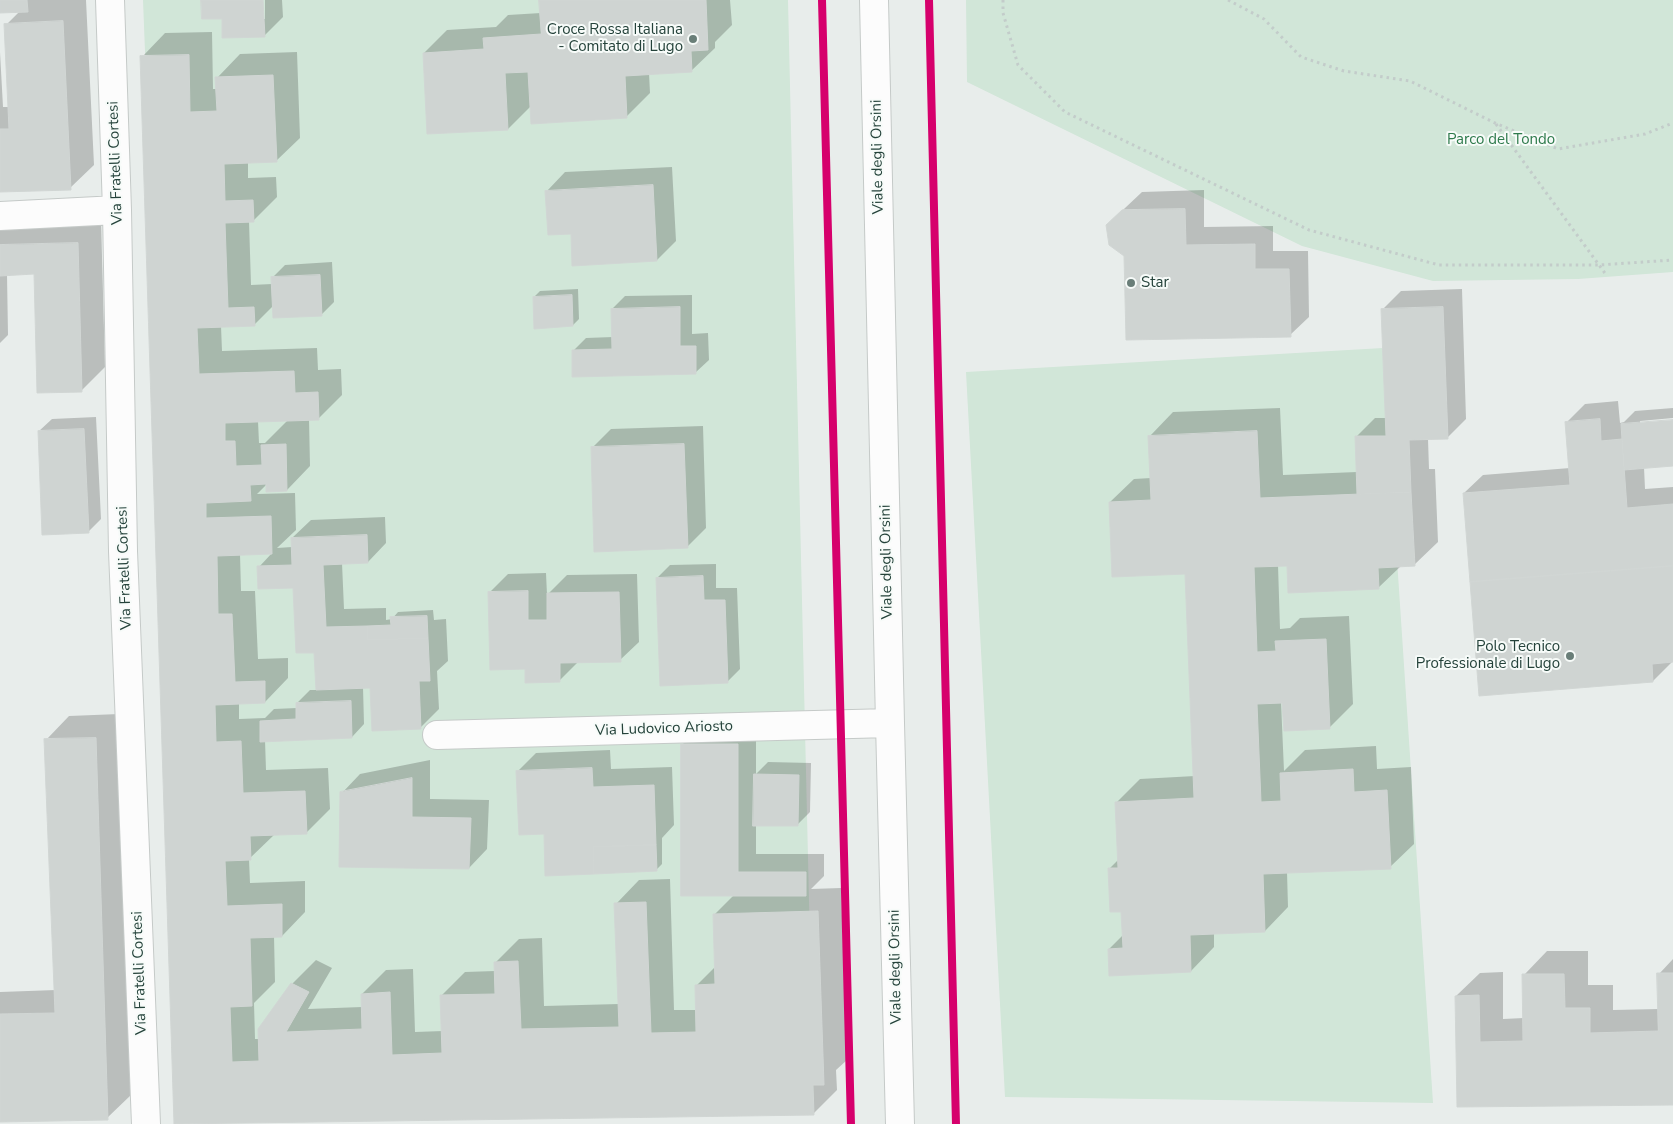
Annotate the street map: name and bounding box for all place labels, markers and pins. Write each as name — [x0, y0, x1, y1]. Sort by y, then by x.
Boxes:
place label: Croce Rossa Italiana - Comitato di Lugo — [547, 21, 683, 56]
marker: Croce Rossa Italiana - Comitato di Lugo — [687, 33, 699, 45]
place label: Star — [1141, 274, 1169, 292]
marker: Star — [1125, 277, 1137, 289]
place label: Polo Tecnico Professionale di Lugo — [1416, 638, 1560, 673]
marker: Polo Tecnico Professionale di Lugo — [1564, 650, 1576, 662]

